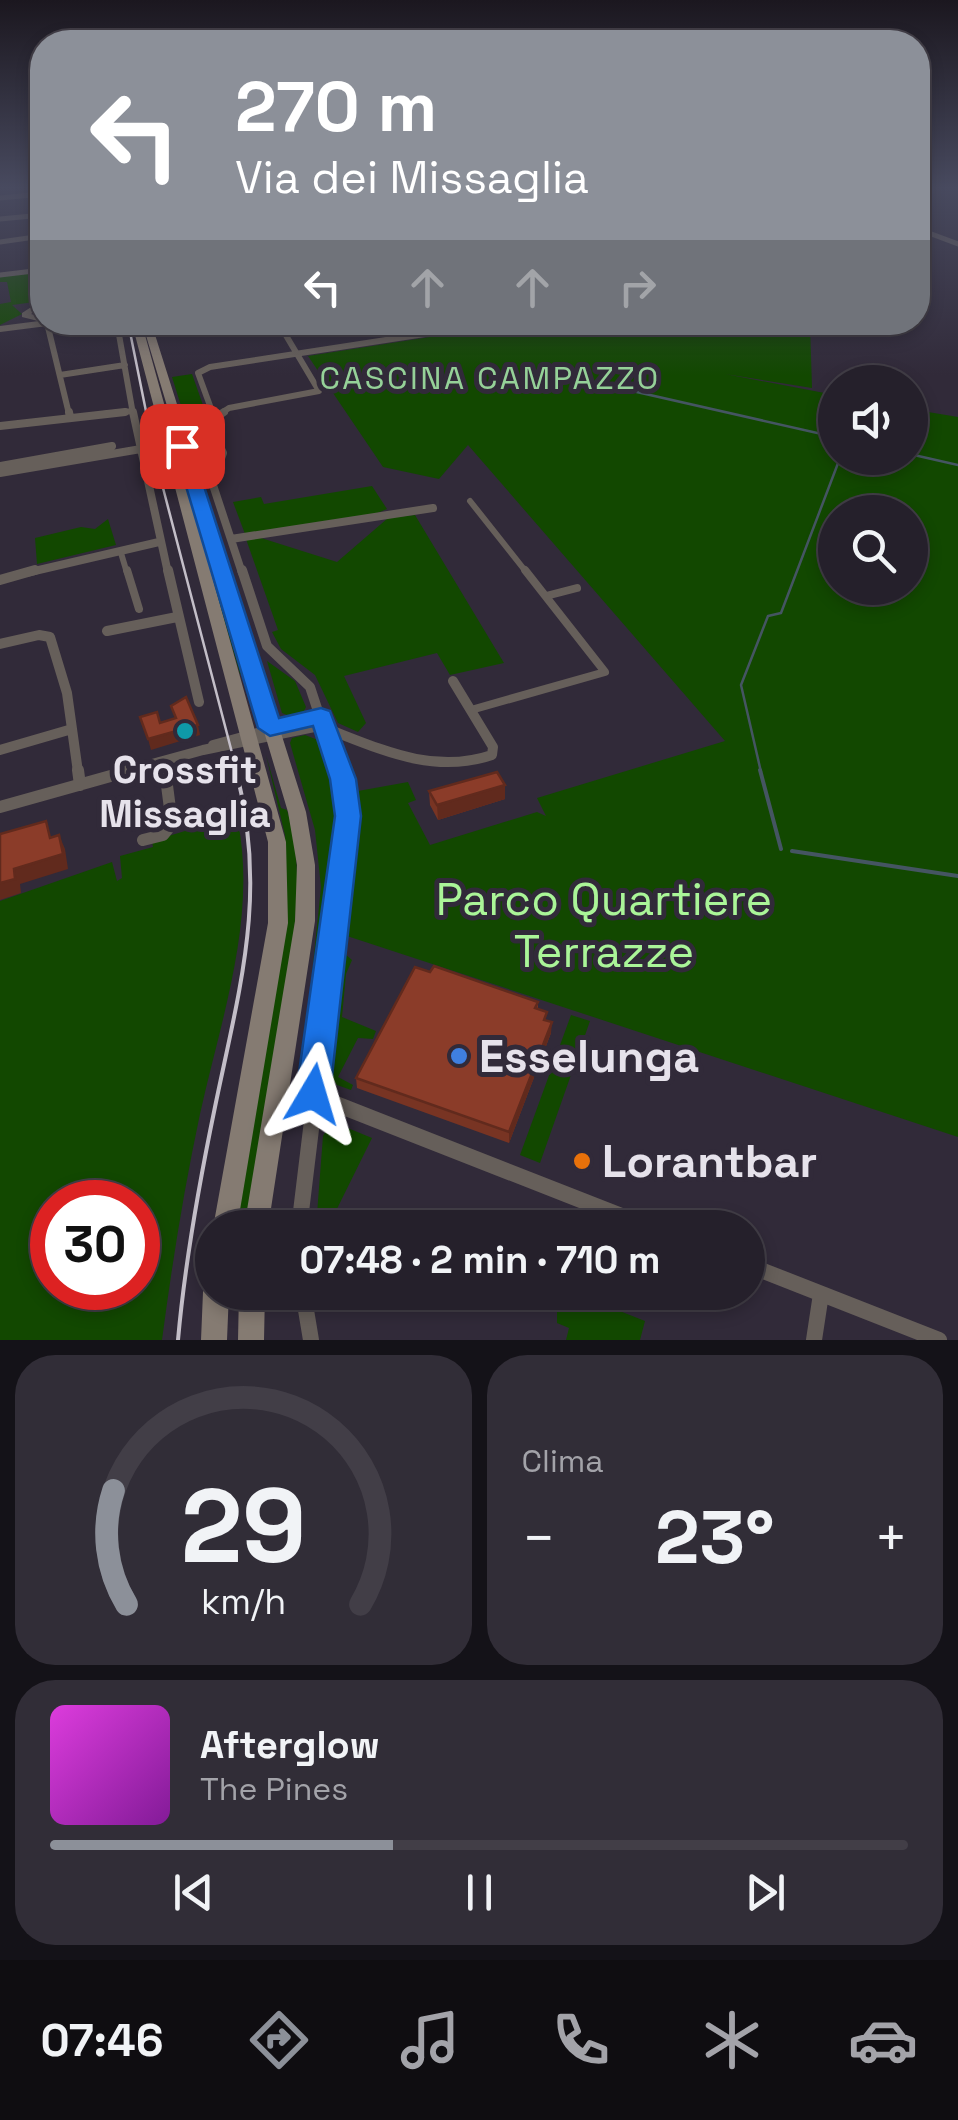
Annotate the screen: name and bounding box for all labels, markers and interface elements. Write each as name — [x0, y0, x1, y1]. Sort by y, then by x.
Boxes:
text: 270 m — [235, 62, 437, 151]
icon: left — [70, 70, 200, 200]
text: Via dei Missaglia — [235, 149, 589, 206]
icon: left — [295, 260, 350, 315]
icon: ahead — [400, 260, 455, 315]
icon: ahead — [505, 260, 560, 315]
icon: right — [610, 260, 665, 315]
district label: CASCINA CAMPAZZO — [319, 358, 661, 398]
map controls — [818, 365, 928, 605]
button: sound — [818, 365, 928, 475]
pin — [140, 404, 225, 489]
icon: arrive — [155, 419, 210, 474]
button: search — [818, 495, 928, 605]
marker: Crossfit Missaglia — [174, 720, 196, 742]
place label: Crossfit Missaglia — [99, 746, 271, 838]
park label: Parco Quartiere Terrazze — [436, 871, 772, 980]
place label: Esselunga — [479, 1028, 699, 1085]
position arrow — [261, 1042, 365, 1146]
marker: Esselunga — [448, 1045, 470, 1067]
place label: Lorantbar — [602, 1133, 817, 1190]
marker: Lorantbar — [571, 1150, 593, 1172]
speed limit sign: 30 — [30, 1180, 160, 1310]
text: 07:48 · 2 min · 710 m — [299, 1236, 661, 1284]
text: Clima — [522, 1441, 604, 1481]
text: 29 — [180, 1460, 306, 1592]
text: 23° — [655, 1489, 775, 1585]
text: − — [522, 1503, 556, 1573]
text: + — [874, 1503, 908, 1573]
text: km/h — [201, 1579, 286, 1624]
text: Afterglow — [200, 1721, 380, 1769]
text: The Pines — [200, 1769, 348, 1809]
icon: previous — [166, 1865, 221, 1920]
icon: pause — [452, 1865, 507, 1920]
icon: next — [738, 1865, 793, 1920]
icon: directions — [244, 2005, 314, 2075]
icon: music — [395, 2005, 465, 2075]
icon: phone — [546, 2005, 616, 2075]
icon: climate — [697, 2005, 767, 2075]
icon: car — [848, 2005, 918, 2075]
text: 07:46 — [40, 2012, 163, 2069]

